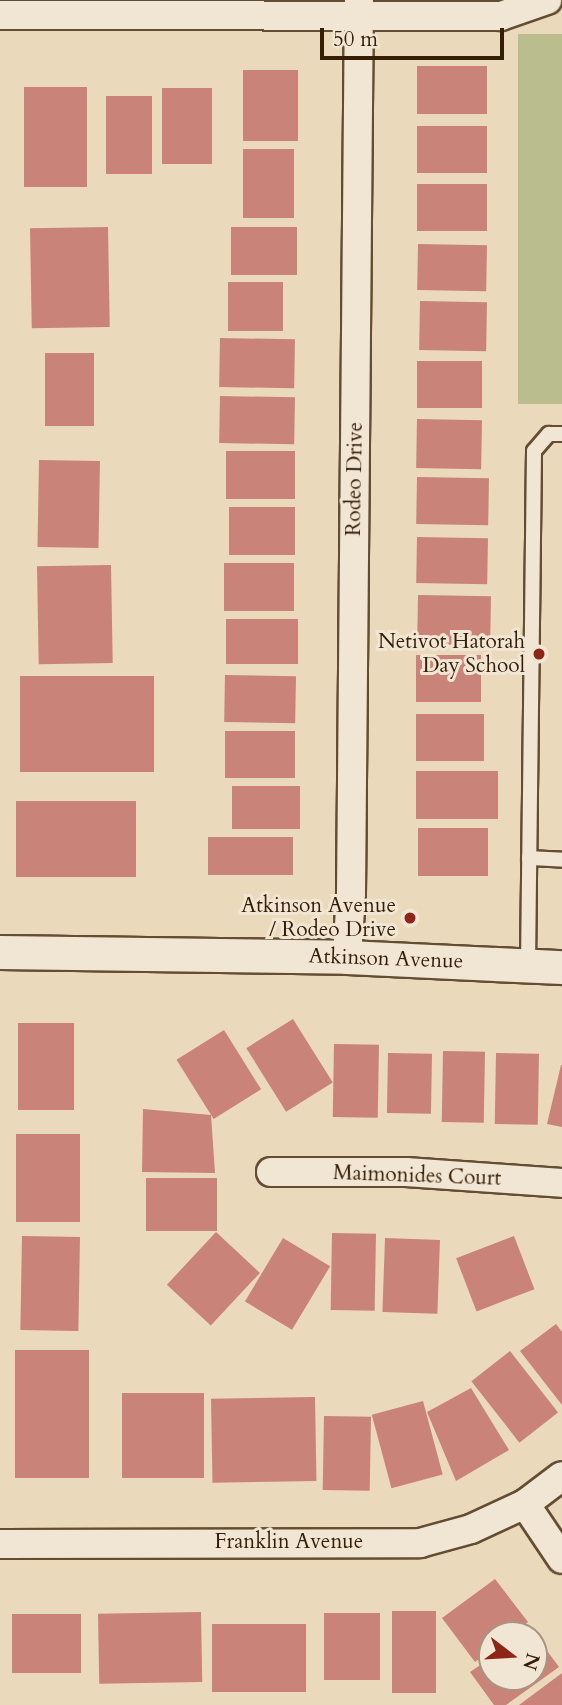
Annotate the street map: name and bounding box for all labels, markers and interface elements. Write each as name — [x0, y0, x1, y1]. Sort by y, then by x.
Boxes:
scale bar — [324, 14, 508, 58]
text: 50 m — [333, 25, 378, 54]
street label: Rodeo Drive — [341, 422, 369, 536]
place label: Netivot Hatorah Day School — [378, 629, 525, 679]
marker: Netivot Hatorah Day School — [531, 646, 547, 662]
place label: Atkinson Avenue / Rodeo Drive — [241, 893, 396, 943]
marker: Atkinson Avenue / Rodeo Drive — [402, 910, 418, 926]
street label: Atkinson Avenue — [308, 944, 464, 974]
street label: Maimonides Court — [332, 1160, 502, 1192]
street label: Franklin Avenue — [215, 1529, 363, 1555]
north arrow — [478, 1621, 548, 1691]
text: N — [516, 1650, 546, 1673]

